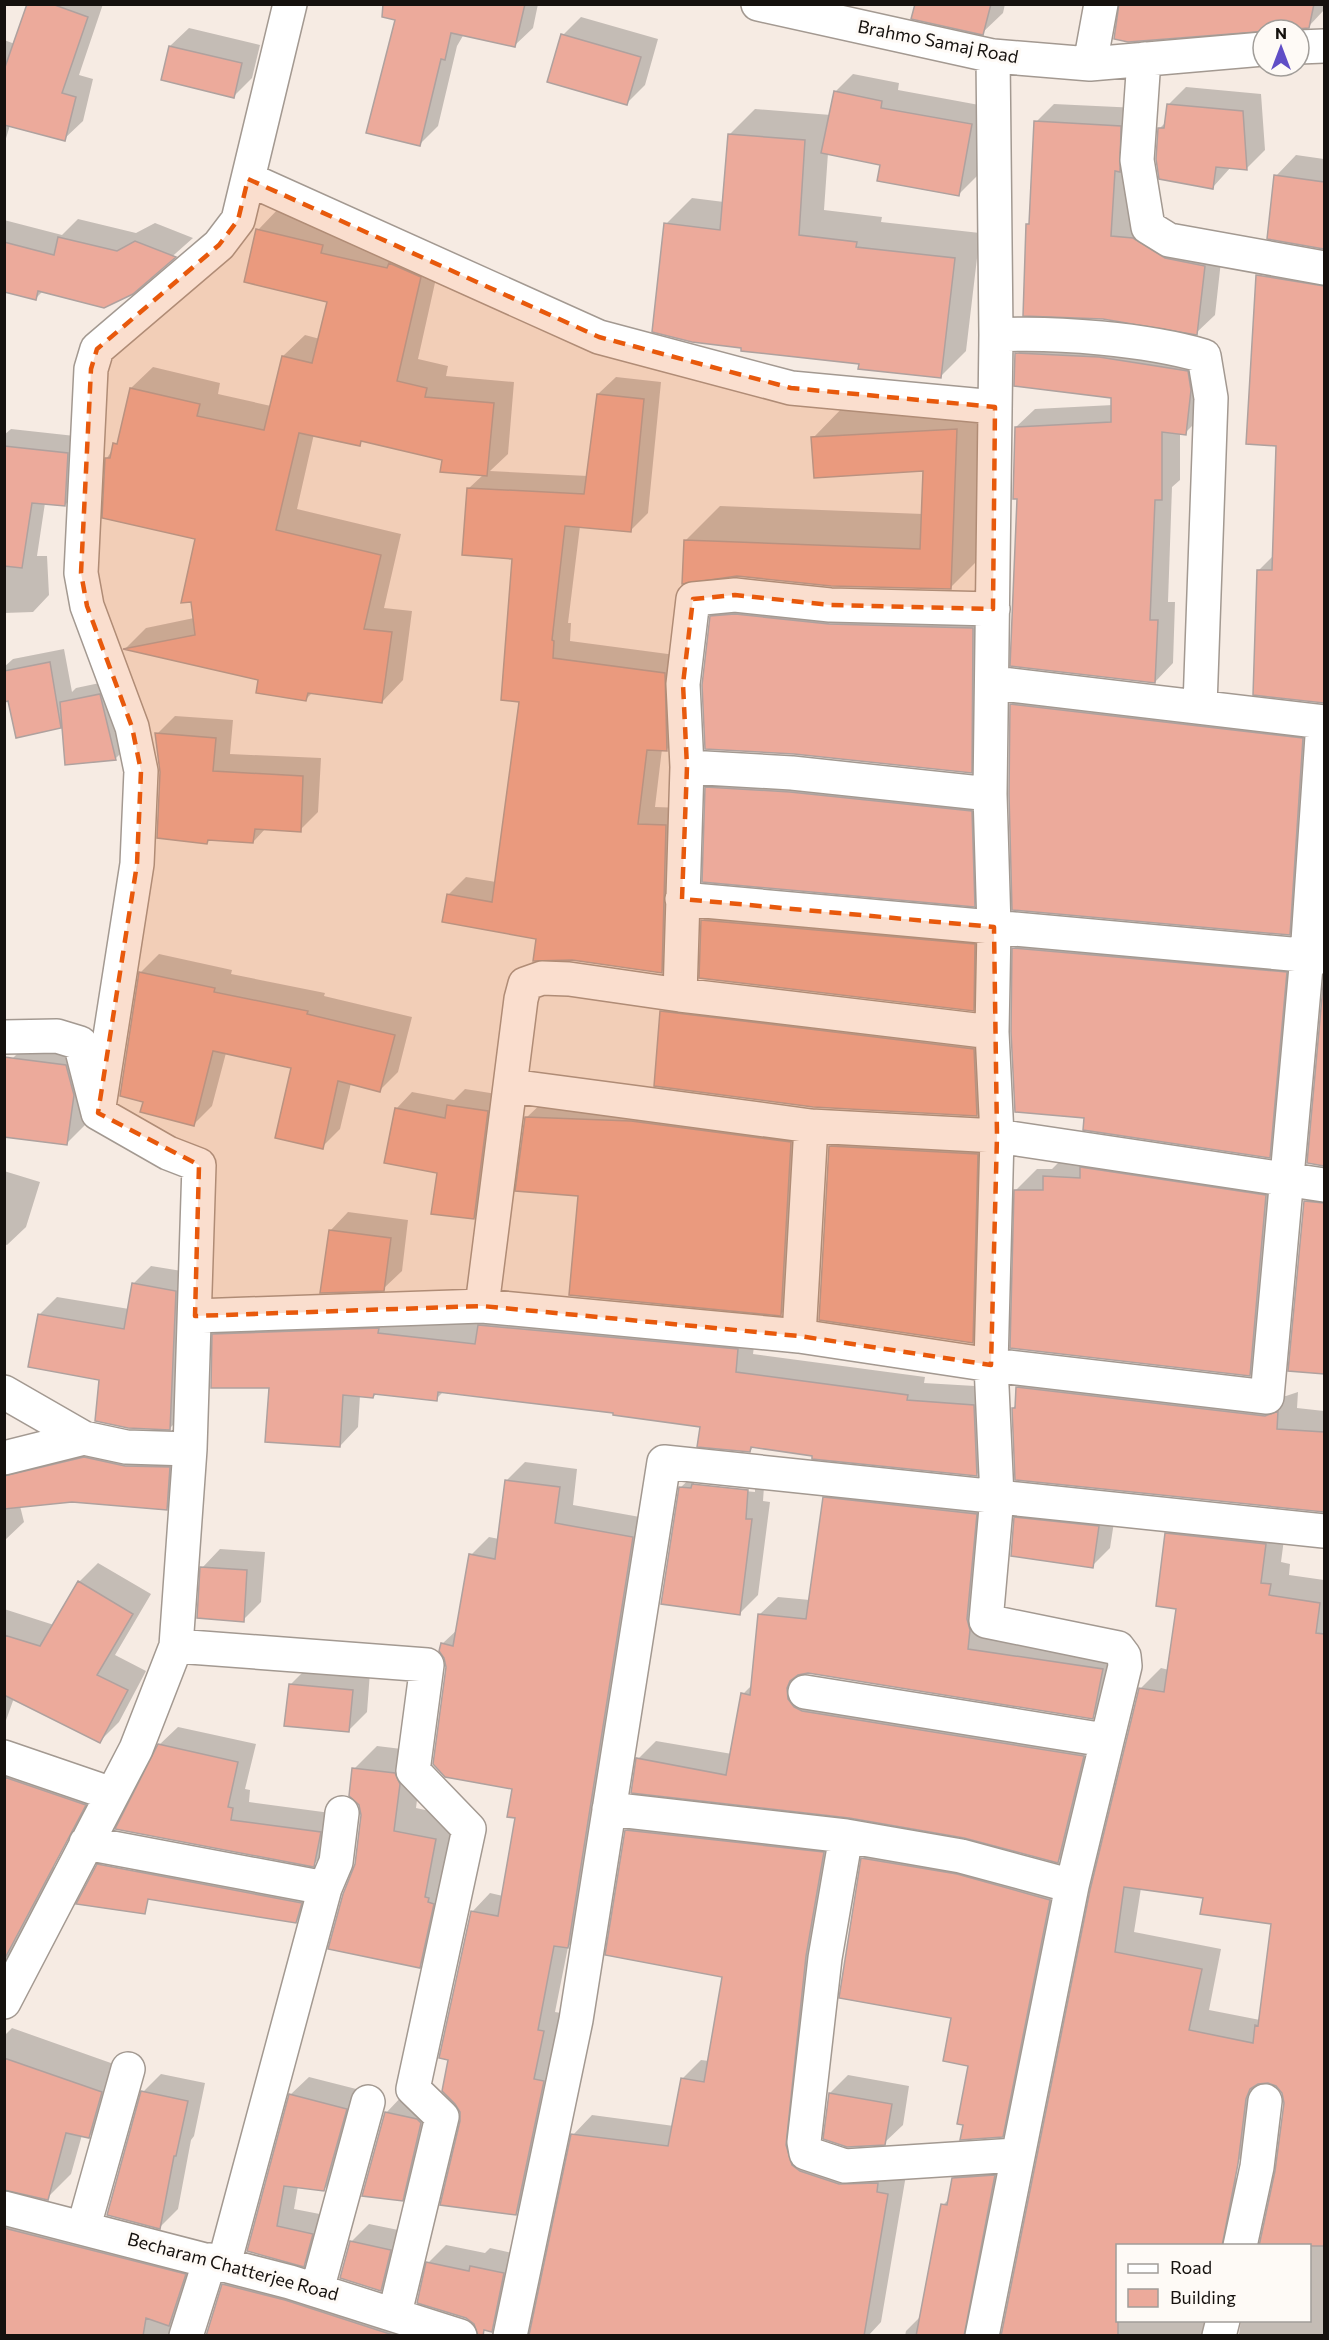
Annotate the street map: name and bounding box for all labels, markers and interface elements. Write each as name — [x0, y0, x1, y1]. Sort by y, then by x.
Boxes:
street label: Brahmo Samaj Road — [856, 15, 1021, 67]
north arrow — [1251, 18, 1311, 78]
text: N — [1275, 23, 1287, 42]
street label: Becharam Chatterjee Road — [125, 2227, 341, 2305]
legend — [1116, 2244, 1311, 2322]
text: Road — [1170, 2256, 1212, 2278]
text: Building — [1170, 2286, 1236, 2308]

